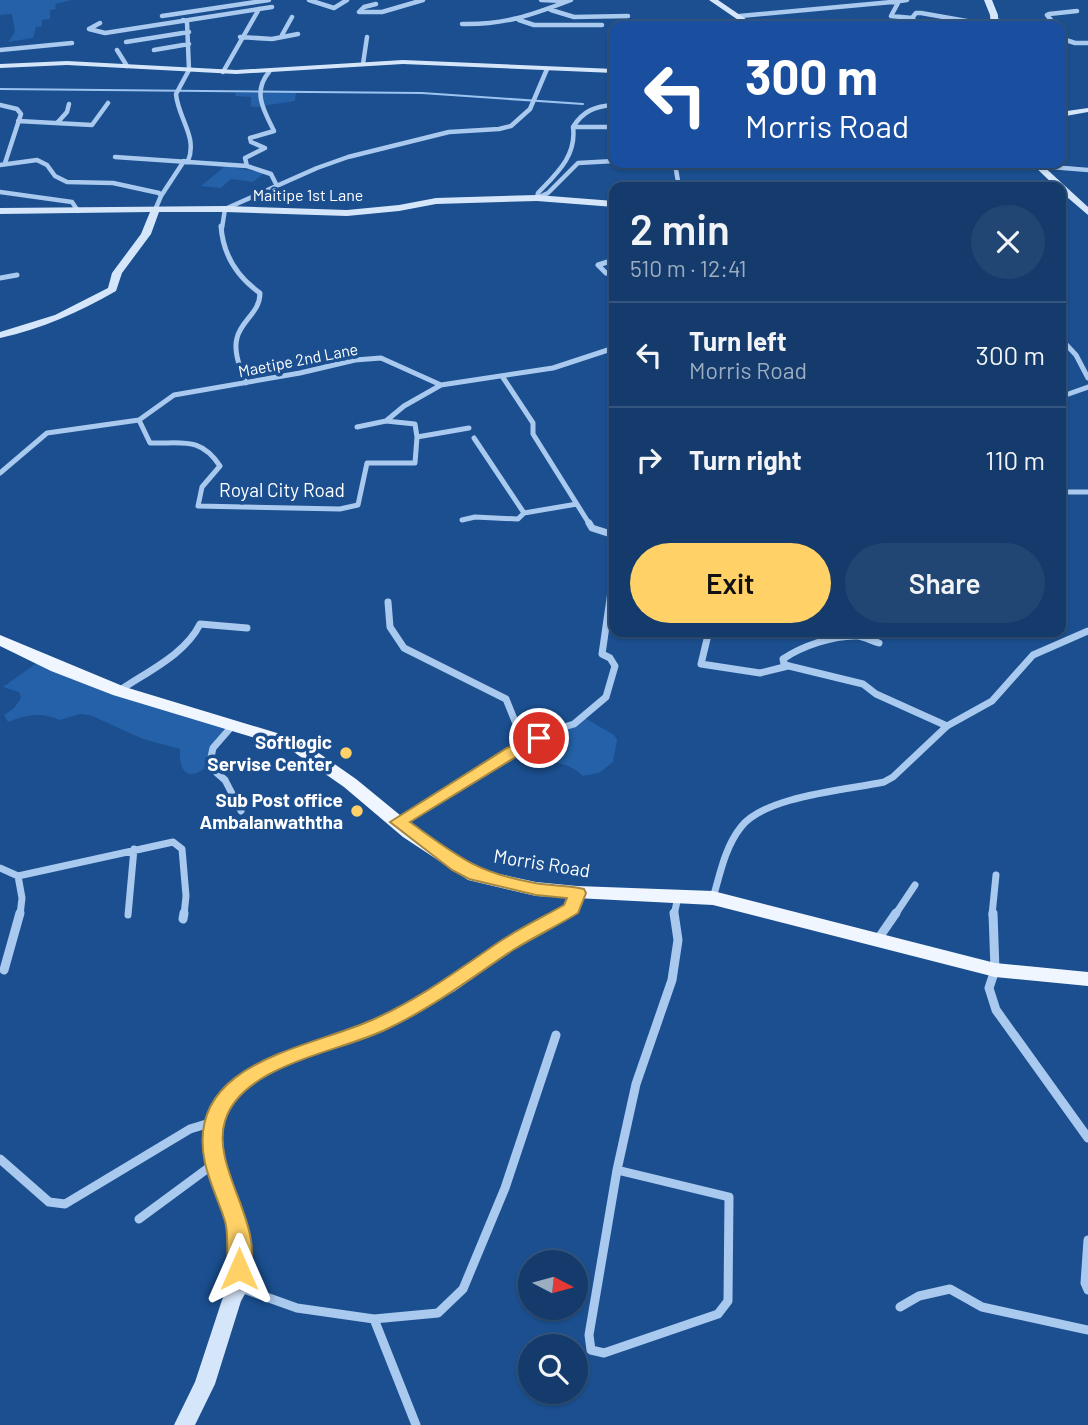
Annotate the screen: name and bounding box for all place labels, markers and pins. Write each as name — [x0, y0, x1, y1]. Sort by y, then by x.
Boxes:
pin — [509, 708, 569, 768]
place label: Softlogic Servise Center — [207, 730, 333, 775]
marker: Softlogic Servise Center — [338, 745, 354, 761]
place label: Sub Post office Ambalanwaththa — [200, 788, 343, 833]
marker: Sub Post office Ambalanwaththa — [349, 803, 365, 819]

